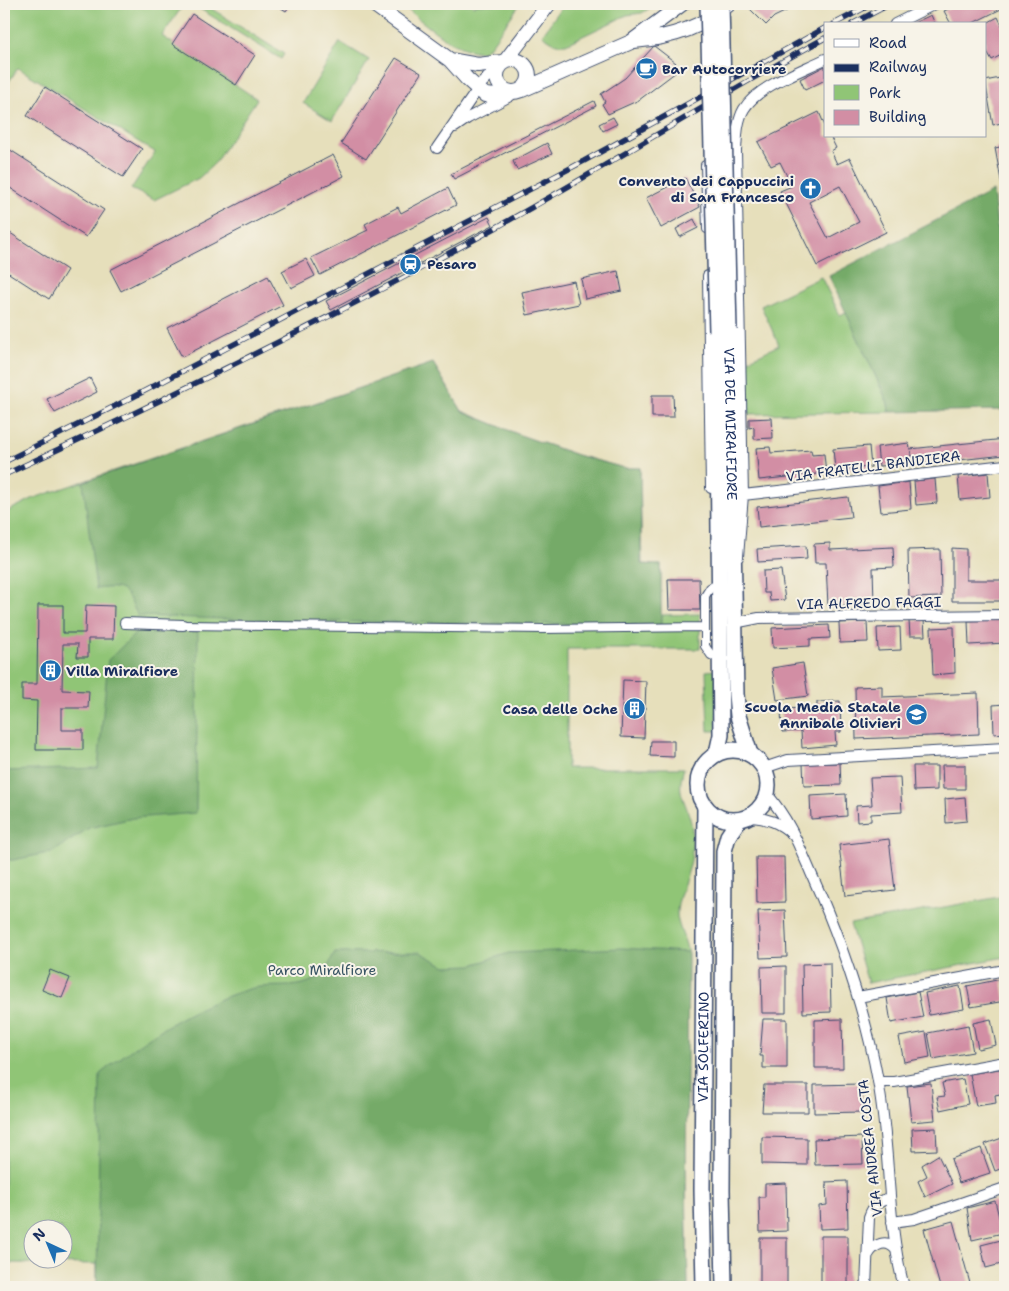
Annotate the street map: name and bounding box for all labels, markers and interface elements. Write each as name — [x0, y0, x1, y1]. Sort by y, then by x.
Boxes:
legend — [824, 22, 986, 138]
text: Road — [869, 33, 907, 53]
cafe icon: Bar Autocorriere — [634, 57, 658, 81]
text: Railway — [869, 57, 927, 77]
place label: Bar Autocorriere — [662, 60, 786, 78]
text: Park — [869, 83, 901, 103]
text: Building — [869, 107, 926, 127]
place label: Convento dei Cappuccini di San Francesco — [619, 172, 794, 206]
church icon: Convento dei Cappuccini di San Francesco — [798, 177, 822, 201]
station icon: Pesaro — [399, 252, 423, 276]
place label: Pesaro — [427, 255, 477, 273]
street label: VIA DEL MIRALFIORE — [720, 347, 741, 501]
street label: VIA FRATELLI BANDIERA — [785, 446, 961, 486]
street label: VIA ALFREDO FAGGI — [797, 593, 942, 613]
building icon: Villa Miralfiore — [38, 659, 62, 683]
place label: Villa Miralfiore — [66, 662, 178, 680]
building icon: Casa delle Oche — [622, 697, 646, 721]
place label: Scuola Media Statale Annibale Olivieri — [744, 698, 901, 732]
place label: Casa delle Oche — [502, 700, 618, 718]
school or university icon: Scuola Media Statale Annibale Olivieri — [905, 703, 929, 727]
park label: Parco Miralfiore — [268, 961, 376, 979]
street label: VIA SOLFERINO — [694, 992, 713, 1103]
street label: VIA ANDREA COSTA — [854, 1078, 886, 1218]
north arrow — [22, 1218, 72, 1268]
text: N — [29, 1224, 49, 1245]

